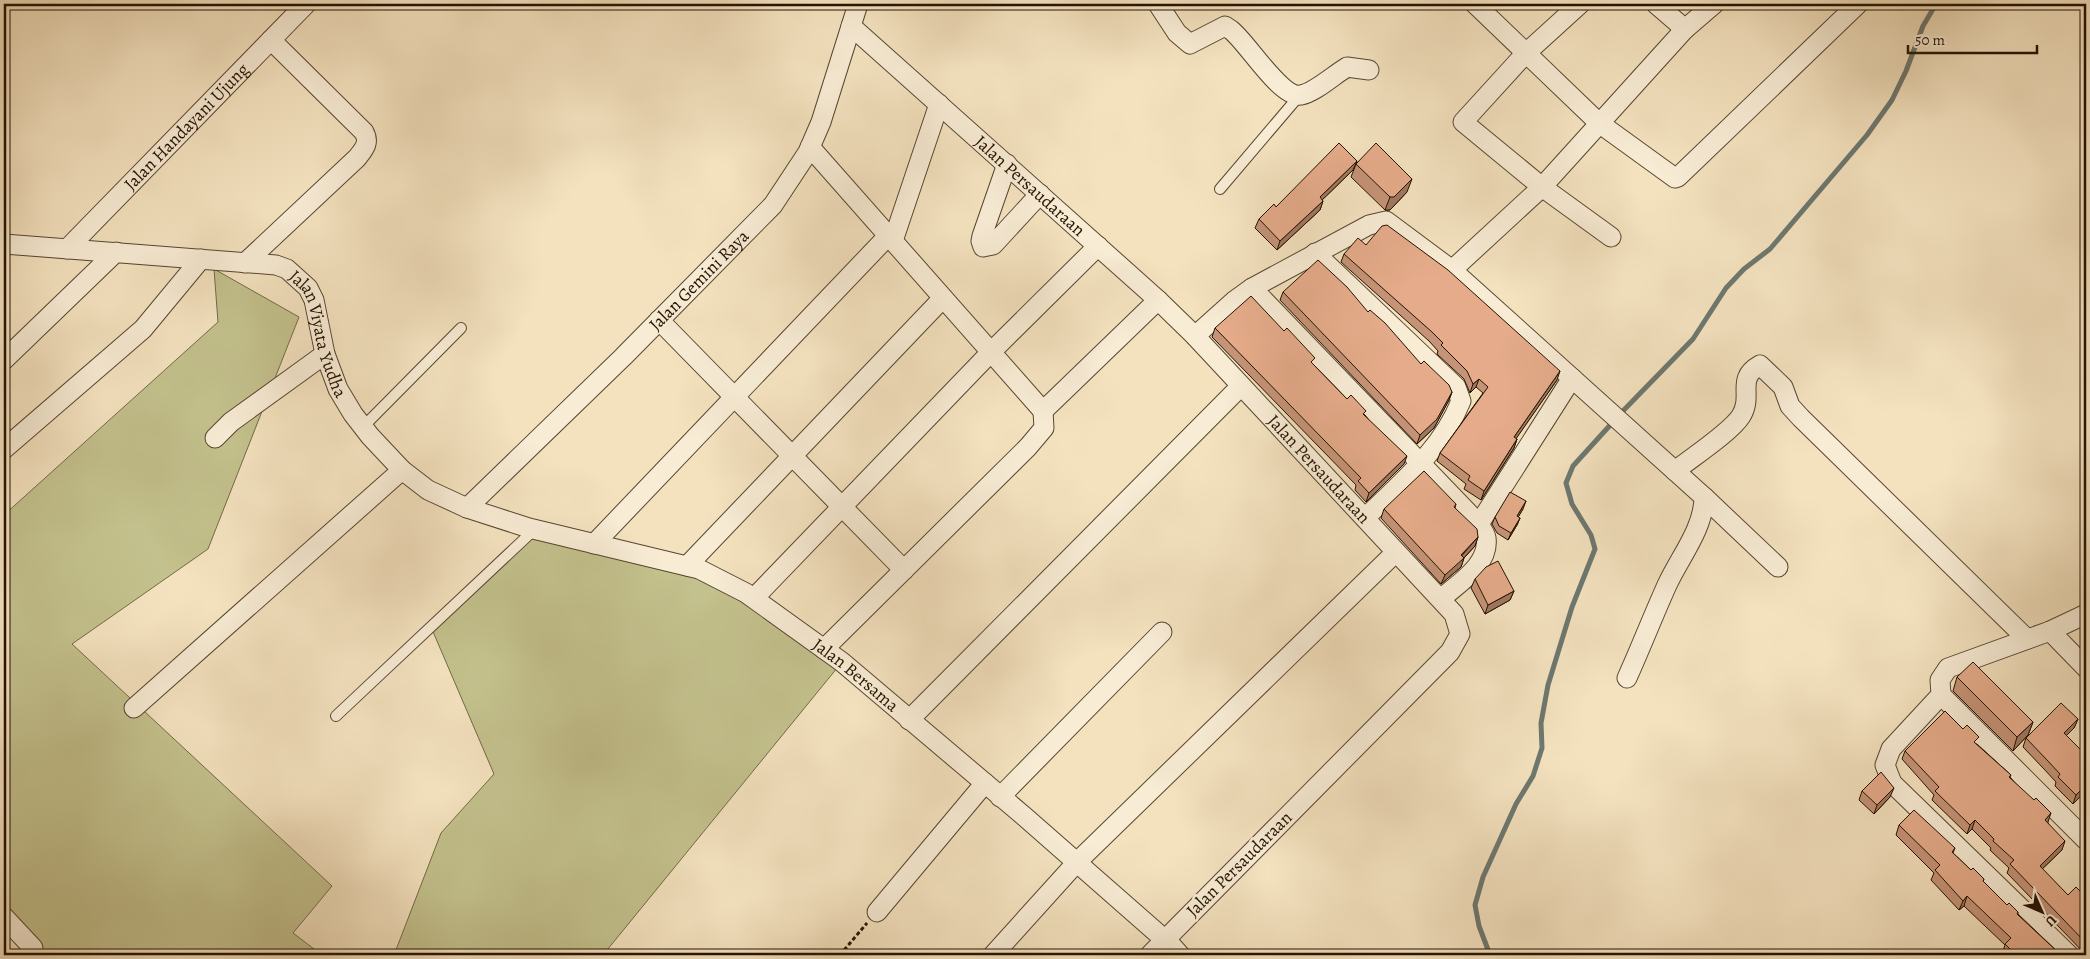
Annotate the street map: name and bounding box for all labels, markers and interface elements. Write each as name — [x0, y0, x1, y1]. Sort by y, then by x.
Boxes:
scale bar — [1908, 22, 2036, 54]
text: 50 m — [1915, 30, 1945, 50]
street label: Jalan Handayani Ujung — [119, 58, 254, 196]
street label: Jalan Persaudaraan — [969, 130, 1091, 242]
street label: Jalan Gemini Raya — [643, 224, 755, 336]
street label: Jalan Viyata Yudha — [284, 264, 353, 403]
street label: Jalan Persaudaraan — [1262, 409, 1376, 529]
street label: Jalan Bersama — [808, 633, 905, 718]
street label: Jalan Persaudaraan — [1181, 806, 1297, 922]
north arrow — [2018, 886, 2068, 936]
text: U — [2041, 911, 2061, 931]

